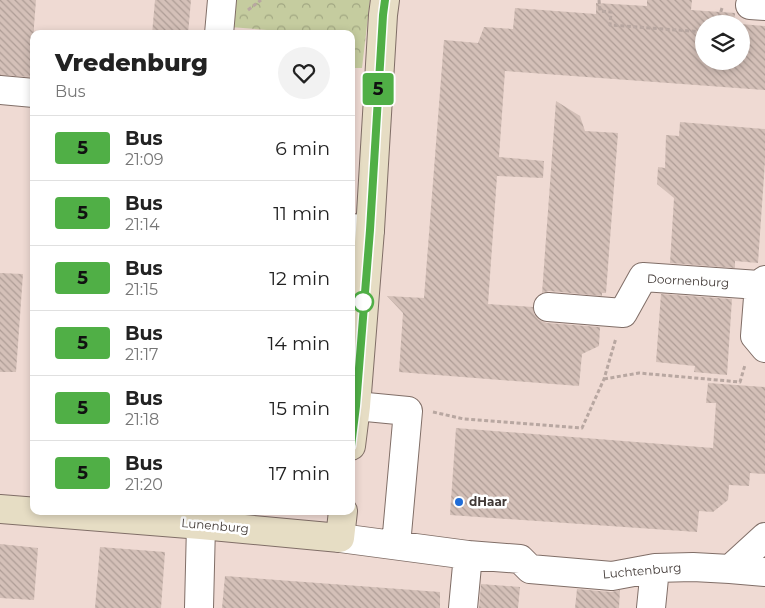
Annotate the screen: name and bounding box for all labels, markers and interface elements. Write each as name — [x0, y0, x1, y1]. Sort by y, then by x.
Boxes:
map controls — [695, 15, 750, 70]
button: layers — [695, 15, 750, 70]
button: heart — [278, 47, 330, 99]
text: Vredenburg — [55, 48, 208, 77]
line badge: 5 — [362, 73, 394, 105]
text: 5 — [373, 78, 383, 100]
text: Bus — [55, 82, 86, 101]
text: Bus — [125, 127, 163, 150]
text: 5 — [77, 137, 88, 159]
text: 6 min — [275, 137, 330, 160]
text: 21:09 — [125, 150, 164, 169]
text: Bus — [125, 192, 163, 215]
text: 5 — [77, 202, 88, 224]
text: 11 min — [273, 202, 330, 225]
text: 21:14 — [125, 215, 160, 234]
text: Bus — [125, 257, 163, 280]
text: 5 — [77, 267, 88, 289]
text: 12 min — [269, 267, 330, 290]
street label: Doornenburg — [647, 271, 729, 290]
text: 21:15 — [125, 280, 158, 299]
unlabelled marker — [352, 291, 374, 313]
text: Bus — [125, 322, 163, 345]
text: 5 — [77, 332, 88, 354]
text: 14 min — [267, 332, 330, 355]
text: 21:17 — [125, 345, 158, 364]
text: Bus — [125, 387, 163, 410]
text: 5 — [77, 397, 88, 419]
text: 15 min — [269, 397, 330, 420]
text: 21:18 — [125, 410, 159, 429]
text: Bus — [125, 452, 163, 475]
text: 5 — [77, 462, 88, 484]
text: 17 min — [269, 462, 330, 485]
text: 21:20 — [125, 475, 163, 494]
place label: dHaar — [469, 494, 507, 509]
marker: dHaar — [453, 496, 465, 508]
street label: Lunenburg — [181, 515, 249, 536]
street label: Luchtenburg — [602, 560, 682, 581]

